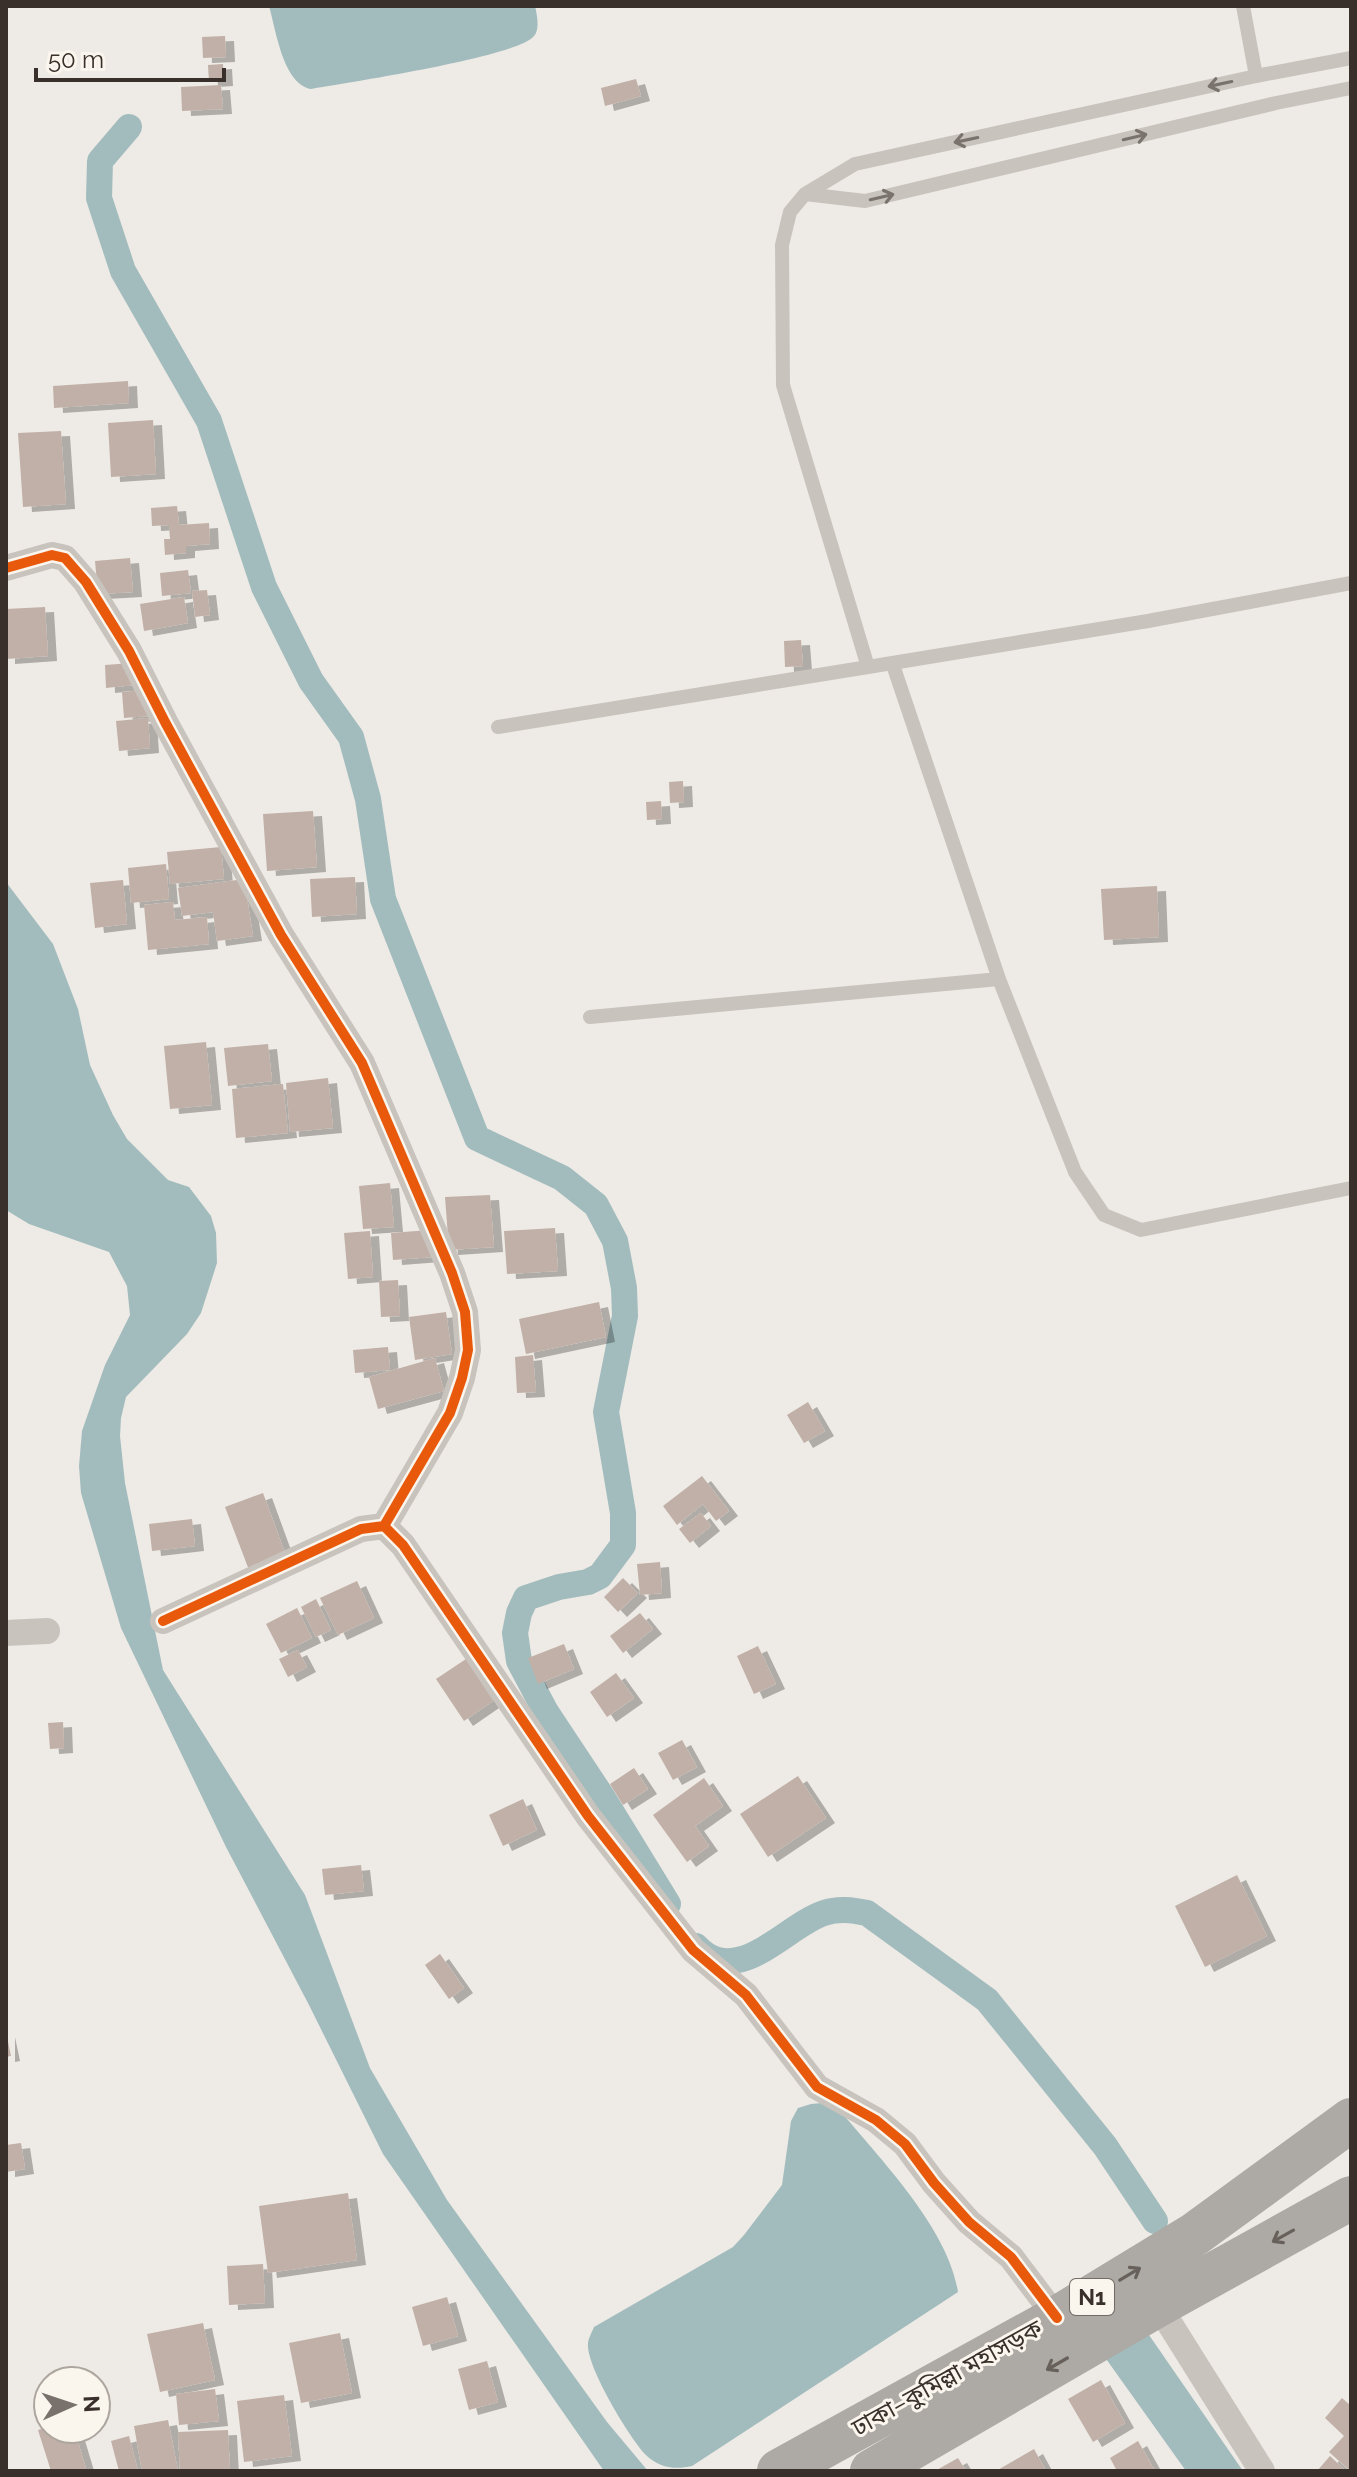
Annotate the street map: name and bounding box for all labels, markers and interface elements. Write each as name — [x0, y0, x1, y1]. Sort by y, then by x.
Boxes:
scale bar — [36, 32, 224, 82]
text: 50 m — [48, 45, 104, 74]
one-way arrow — [1207, 77, 1233, 92]
one-way arrow — [1122, 129, 1147, 144]
one-way arrow — [953, 133, 979, 148]
one-way arrow — [869, 189, 894, 204]
one-way arrow — [1272, 2228, 1295, 2244]
one-way arrow — [1118, 2265, 1141, 2281]
road number: N1 — [1070, 2279, 1114, 2315]
street label: ঢাকা–কুমিল্লা মহাসড়ক — [846, 2313, 1048, 2442]
one-way arrow — [1046, 2356, 1069, 2372]
north arrow — [32, 2365, 112, 2445]
text: N — [79, 2395, 105, 2413]

